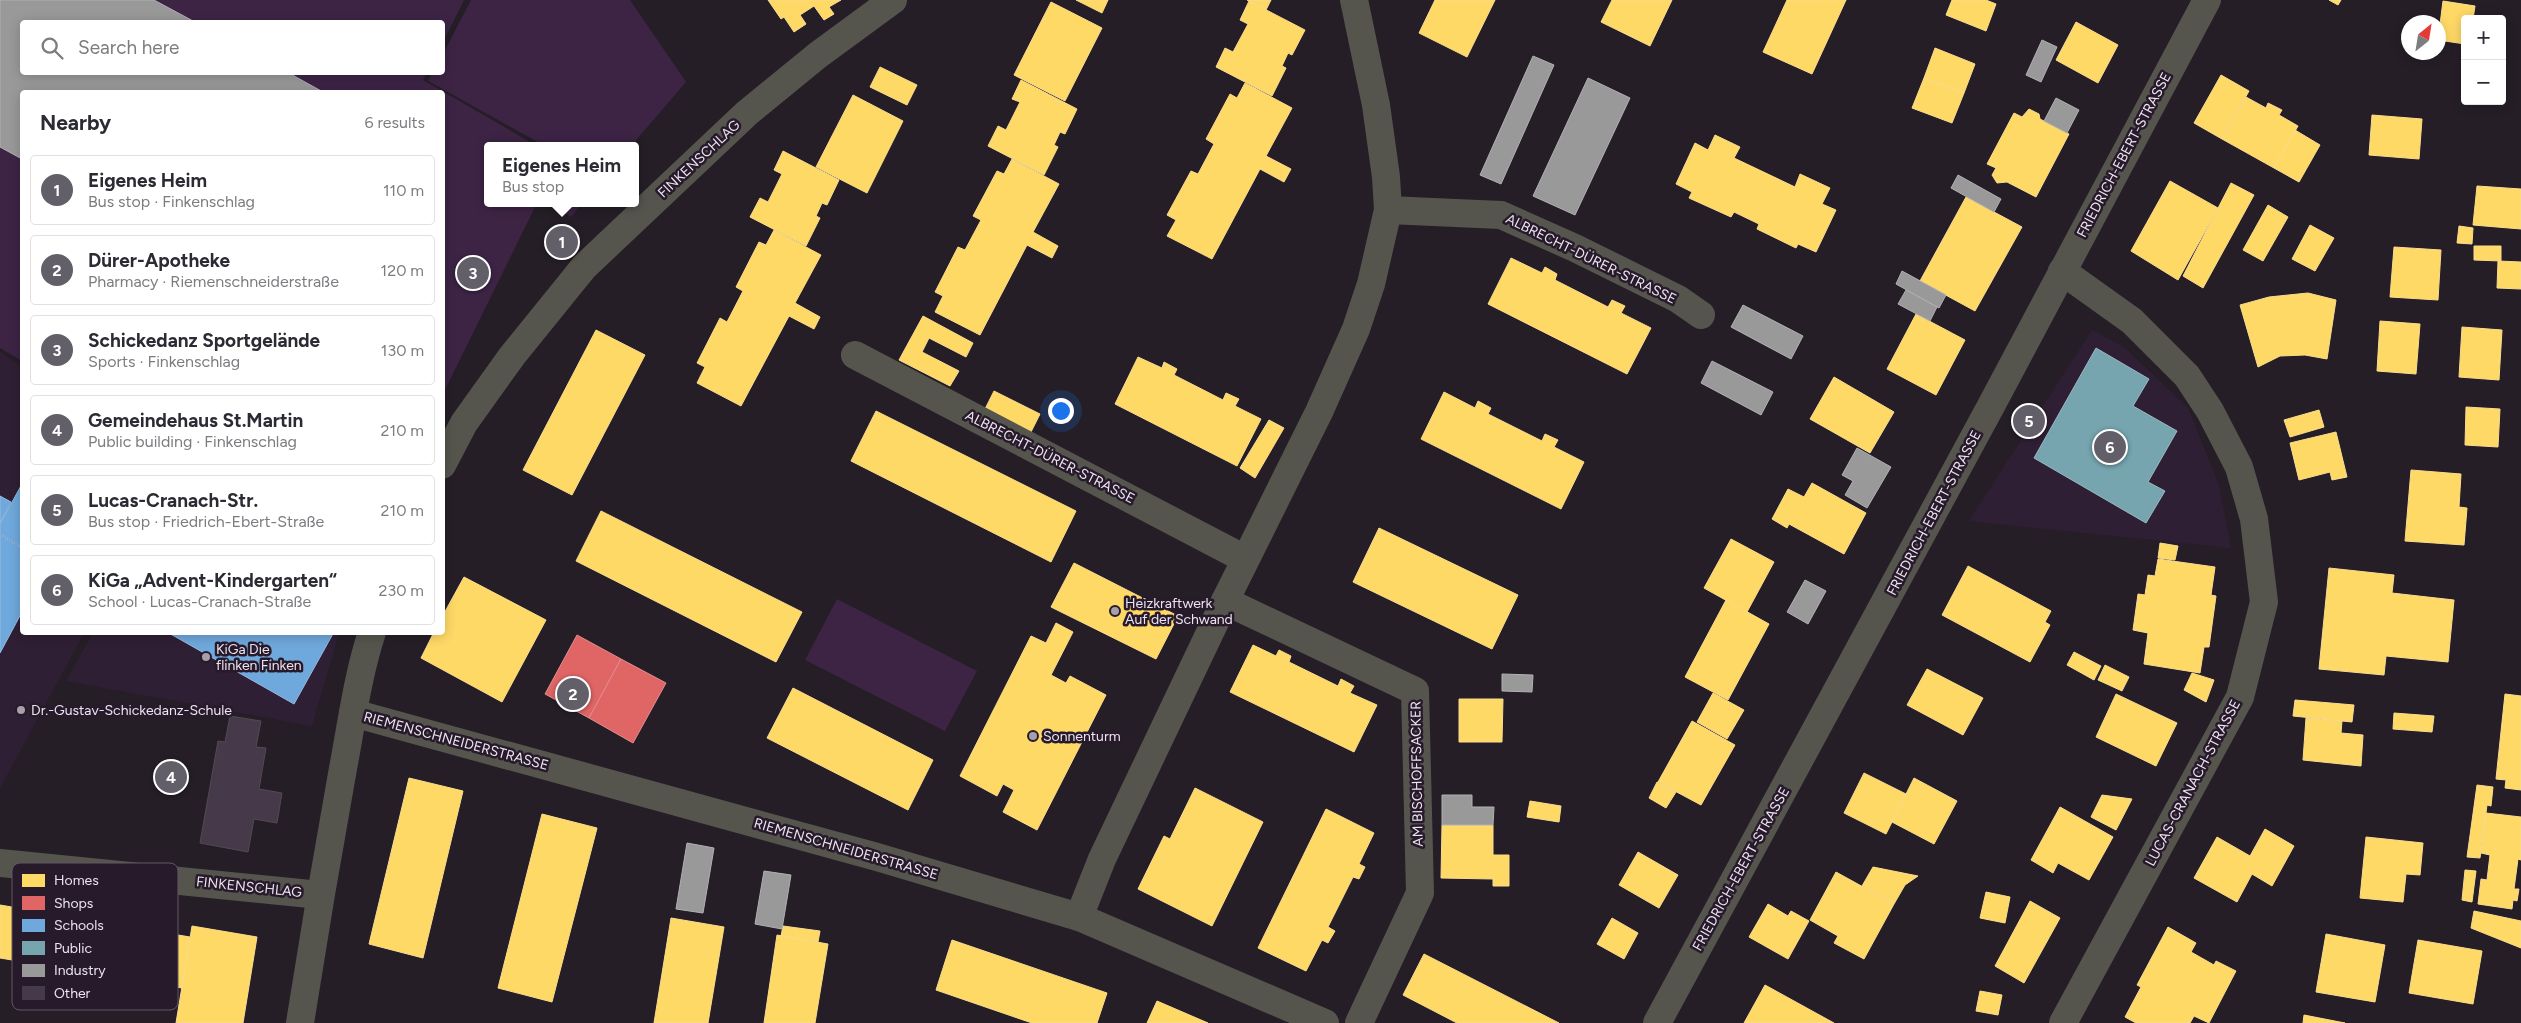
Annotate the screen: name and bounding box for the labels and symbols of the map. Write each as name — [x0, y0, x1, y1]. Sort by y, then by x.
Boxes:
north arrow — [2401, 15, 2446, 60]
street label: FRIEDRICH-EBERT-STRASSE — [2073, 70, 2175, 240]
street label: FINKENSCHLAG — [654, 116, 744, 201]
street label: ALBRECHT-DÜRER-STRASSE — [1503, 210, 1679, 308]
pin: 1 — [546, 223, 578, 261]
pin: 3 — [457, 254, 489, 292]
your location — [1048, 398, 1074, 424]
pin: 5 — [2013, 402, 2045, 440]
street label: ALBRECHT-DÜRER-STRASSE — [962, 407, 1138, 507]
street label: FRIEDRICH-EBERT-STRASSE — [1883, 428, 1985, 598]
pin: 6 — [2094, 428, 2126, 466]
place label: Heizkraftwerk Auf der Schwand — [1125, 595, 1233, 628]
marker: Heizkraftwerk Auf der Schwand — [1109, 605, 1121, 617]
place label: KiGa Die flinken Finken — [216, 641, 302, 674]
marker: KiGa Die flinken Finken — [200, 651, 212, 663]
pin: 2 — [557, 675, 589, 713]
street label: LUCAS-CRANACH-STRASSE — [2142, 697, 2244, 869]
street label: AM BISCHOFFSACKER — [1407, 701, 1427, 847]
place label: Dr.-Gustav-Schickedanz-Schule — [31, 702, 232, 719]
marker: Dr.-Gustav-Schickedanz-Schule — [15, 704, 27, 716]
street label: RIEMENSCHNEIDERSTRASSE — [362, 708, 550, 774]
place label: Sonnenturm — [1043, 728, 1121, 745]
marker: Sonnenturm — [1027, 730, 1039, 742]
pin: 4 — [155, 758, 187, 796]
street label: FRIEDRICH-EBERT-STRASSE — [1689, 784, 1793, 954]
street label: RIEMENSCHNEIDERSTRASSE — [752, 815, 940, 883]
legend — [12, 863, 178, 1010]
text: Homes — [54, 872, 99, 889]
street label: FINKENSCHLAG — [195, 873, 303, 901]
text: Shops — [54, 895, 93, 912]
text: Schools — [54, 917, 104, 934]
text: Public — [54, 940, 92, 957]
text: Industry — [54, 962, 106, 979]
text: Other — [54, 985, 91, 1002]

